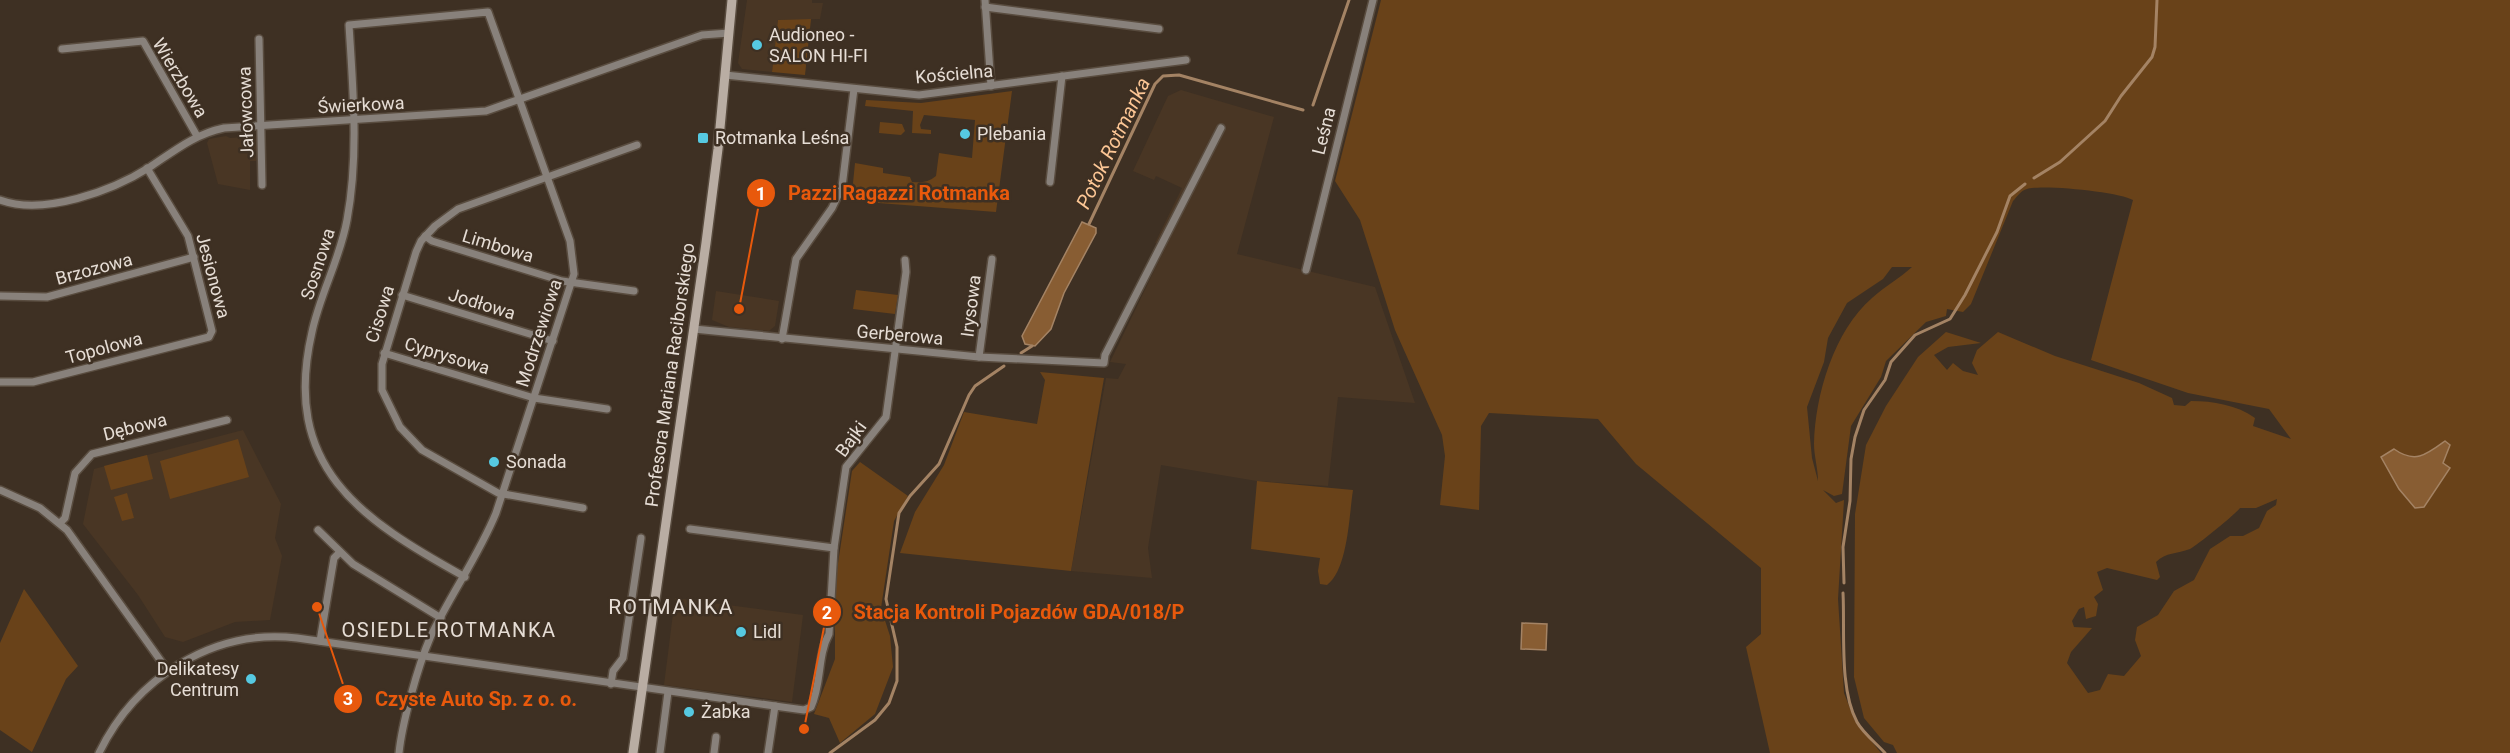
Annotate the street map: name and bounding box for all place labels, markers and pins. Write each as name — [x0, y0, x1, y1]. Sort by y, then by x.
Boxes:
place label: Audioneo - SALON HI-FI — [769, 24, 868, 66]
marker: Audioneo - SALON HI-FI — [750, 38, 764, 52]
place label: Plebania — [977, 123, 1046, 144]
place label: Rotmanka Leśna — [715, 127, 849, 148]
marker: Plebania — [958, 127, 972, 141]
marker: Rotmanka Leśna — [696, 131, 710, 145]
callout: Pazzi Ragazzi Rotmanka — [746, 174, 1022, 212]
place label: Sonada — [506, 451, 567, 472]
marker: Sonada — [487, 455, 501, 469]
callout: Stacja Kontroli Pojazdów GDA/018/P — [812, 593, 1197, 631]
place label: Lidl — [753, 621, 782, 642]
marker: Lidl — [734, 625, 748, 639]
place label: Delikatesy Centrum — [157, 658, 239, 700]
marker: Delikatesy Centrum — [244, 672, 258, 686]
callout: Czyste Auto Sp. z o. o. — [333, 680, 589, 718]
place label: Żabka — [701, 701, 751, 722]
marker: Żabka — [682, 705, 696, 719]

